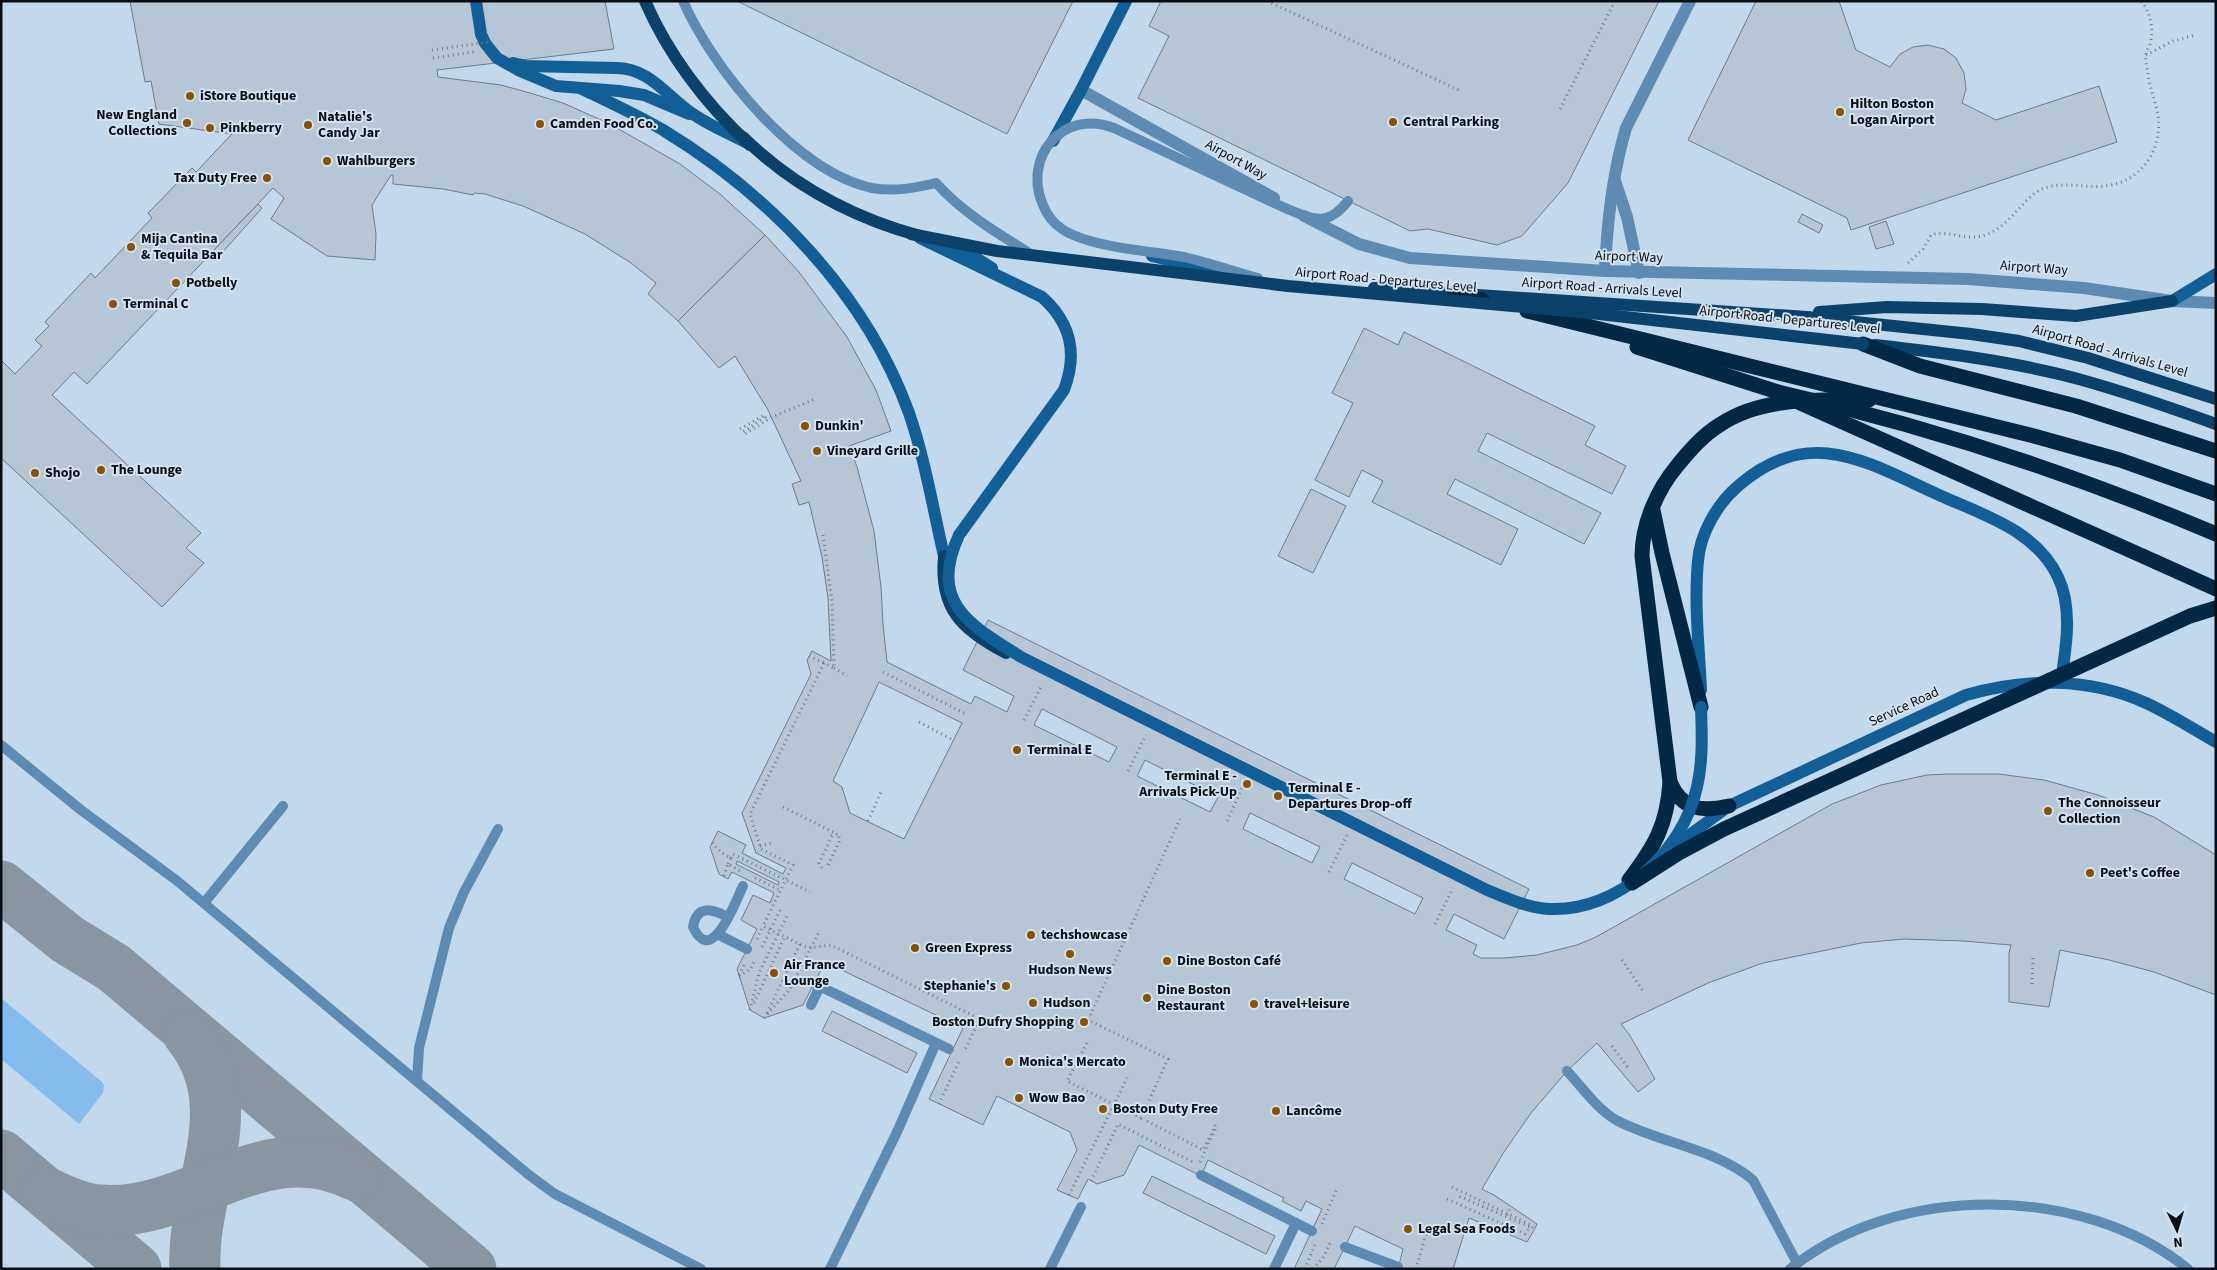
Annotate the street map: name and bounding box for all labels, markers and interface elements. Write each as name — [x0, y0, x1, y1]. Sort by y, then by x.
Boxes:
place label: iStore Boutique — [200, 86, 296, 106]
marker: iStore Boutique — [184, 90, 196, 102]
place label: Hilton Boston Logan Airport — [1850, 94, 1935, 130]
place label: New England Collections — [96, 105, 177, 141]
marker: Hilton Boston Logan Airport — [1834, 106, 1846, 118]
place label: Natalie's Candy Jar — [318, 107, 380, 143]
place label: Central Parking — [1403, 112, 1499, 132]
place label: Camden Food Co. — [550, 114, 657, 134]
marker: Central Parking — [1387, 116, 1399, 128]
marker: New England Collections — [181, 117, 193, 129]
place label: Pinkberry — [220, 118, 282, 138]
marker: Camden Food Co. — [534, 118, 546, 130]
marker: Natalie's Candy Jar — [302, 119, 314, 131]
marker: Pinkberry — [204, 122, 216, 134]
street label: Airport Way — [1201, 135, 1271, 185]
place label: Wahlburgers — [337, 151, 415, 171]
marker: Wahlburgers — [321, 155, 333, 167]
place label: Tax Duty Free — [173, 168, 257, 188]
marker: Tax Duty Free — [261, 172, 273, 184]
place label: Mija Cantina & Tequila Bar — [141, 229, 223, 265]
marker: Mija Cantina & Tequila Bar — [125, 241, 137, 253]
street label: Airport Way — [1595, 246, 1664, 268]
street label: Airport Way — [1999, 256, 2069, 280]
street label: Airport Road - Departures Level — [1294, 262, 1478, 298]
street label: Airport Road - Arrivals Level — [1521, 272, 1683, 304]
place label: Potbelly — [186, 273, 238, 293]
marker: Potbelly — [170, 277, 182, 289]
place label: Terminal C — [123, 294, 189, 314]
marker: Terminal C — [107, 298, 119, 310]
street label: Airport Road - Departures Level — [1698, 301, 1882, 340]
street label: Airport Road - Arrivals Level — [2030, 319, 2190, 383]
place label: Dunkin' — [815, 416, 864, 436]
marker: Dunkin' — [799, 420, 811, 432]
place label: Vineyard Grille — [826, 441, 918, 461]
marker: Vineyard Grille — [811, 445, 823, 457]
place label: The Lounge — [111, 460, 182, 480]
place label: Shojo — [45, 463, 80, 483]
marker: The Lounge — [95, 464, 107, 476]
marker: Shojo — [29, 467, 41, 479]
street label: Service Road — [1866, 682, 1942, 732]
place label: Terminal E — [1027, 740, 1092, 760]
marker: Terminal E — [1011, 744, 1023, 756]
place label: Terminal E - Arrivals Pick-Up — [1138, 766, 1237, 802]
marker: Terminal E - Arrivals Pick-Up — [1241, 778, 1253, 790]
place label: Terminal E - Departures Drop-off — [1288, 778, 1412, 814]
marker: Terminal E - Departures Drop-off — [1272, 790, 1284, 802]
place label: The Connoisseur Collection — [2058, 793, 2161, 829]
marker: The Connoisseur Collection — [2042, 805, 2054, 817]
place label: Peet's Coffee — [2100, 863, 2180, 883]
marker: Peet's Coffee — [2084, 867, 2096, 879]
place label: techshowcase — [1041, 925, 1128, 945]
marker: techshowcase — [1025, 929, 1037, 941]
place label: Green Express — [925, 938, 1012, 958]
marker: Green Express — [909, 942, 921, 954]
marker: Hudson News — [1064, 948, 1076, 960]
place label: Dine Boston Café — [1177, 951, 1281, 971]
place label: Air France Lounge — [783, 955, 845, 991]
marker: Dine Boston Café — [1161, 955, 1173, 967]
place label: Hudson News — [1028, 960, 1112, 980]
marker: Air France Lounge — [768, 967, 780, 979]
place label: Stephanie's — [924, 976, 996, 996]
marker: Stephanie's — [1000, 980, 1012, 992]
place label: Dine Boston Restaurant — [1157, 980, 1231, 1016]
marker: Dine Boston Restaurant — [1141, 992, 1153, 1004]
place label: Hudson — [1043, 993, 1090, 1013]
place label: travel+leisure — [1264, 994, 1350, 1014]
marker: Hudson — [1027, 997, 1039, 1009]
marker: travel+leisure — [1248, 998, 1260, 1010]
place label: Boston Dufry Shopping — [932, 1012, 1075, 1032]
marker: Boston Dufry Shopping — [1078, 1016, 1090, 1028]
place label: Monica's Mercato — [1019, 1052, 1126, 1072]
marker: Monica's Mercato — [1003, 1056, 1015, 1068]
place label: Wow Bao — [1029, 1088, 1086, 1108]
marker: Wow Bao — [1013, 1092, 1025, 1104]
place label: Boston Duty Free — [1113, 1099, 1218, 1119]
place label: Lancôme — [1286, 1101, 1342, 1121]
marker: Boston Duty Free — [1097, 1103, 1109, 1115]
marker: Lancôme — [1270, 1105, 1282, 1117]
north arrow — [2152, 1205, 2202, 1255]
place label: Legal Sea Foods — [1418, 1219, 1515, 1239]
marker: Legal Sea Foods — [1402, 1223, 1414, 1235]
text: N — [2173, 1232, 2184, 1252]

